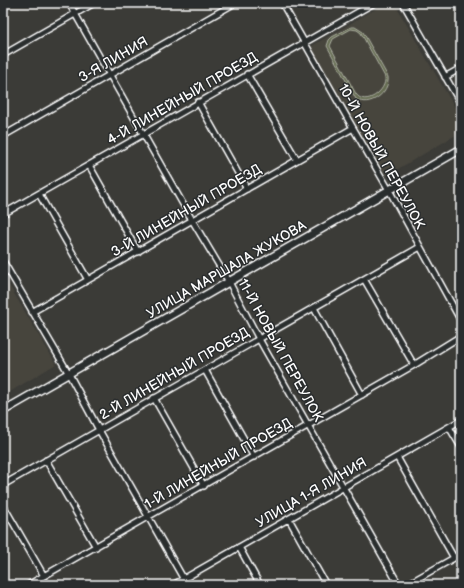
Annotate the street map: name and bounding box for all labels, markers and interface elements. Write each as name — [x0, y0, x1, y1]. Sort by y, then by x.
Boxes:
street label: 3-Я ЛИНИЯ — [76, 33, 151, 86]
street label: 4-Й ЛИНЕЙНЫЙ ПРОЕЗД — [104, 48, 260, 148]
street label: 10-Й НОВЫЙ ПЕРЕУЛОК — [334, 81, 429, 233]
street label: 3-Й ЛИНЕЙНЫЙ ПРОЕЗД — [108, 160, 265, 260]
street label: УЛИЦА МАРШАЛА ЖУКОВА — [144, 217, 309, 322]
street label: 11-Й НОВЫЙ ПЕРЕУЛОК — [234, 276, 327, 426]
street label: 2-Й ЛИНЕЙНЫЙ ПРОЕЗД — [96, 323, 252, 423]
street label: 1-Й ЛИНЕЙНЫЙ ПРОЕЗД — [141, 414, 295, 513]
street label: УЛИЦА 1-Я ЛИНИЯ — [253, 454, 370, 531]

